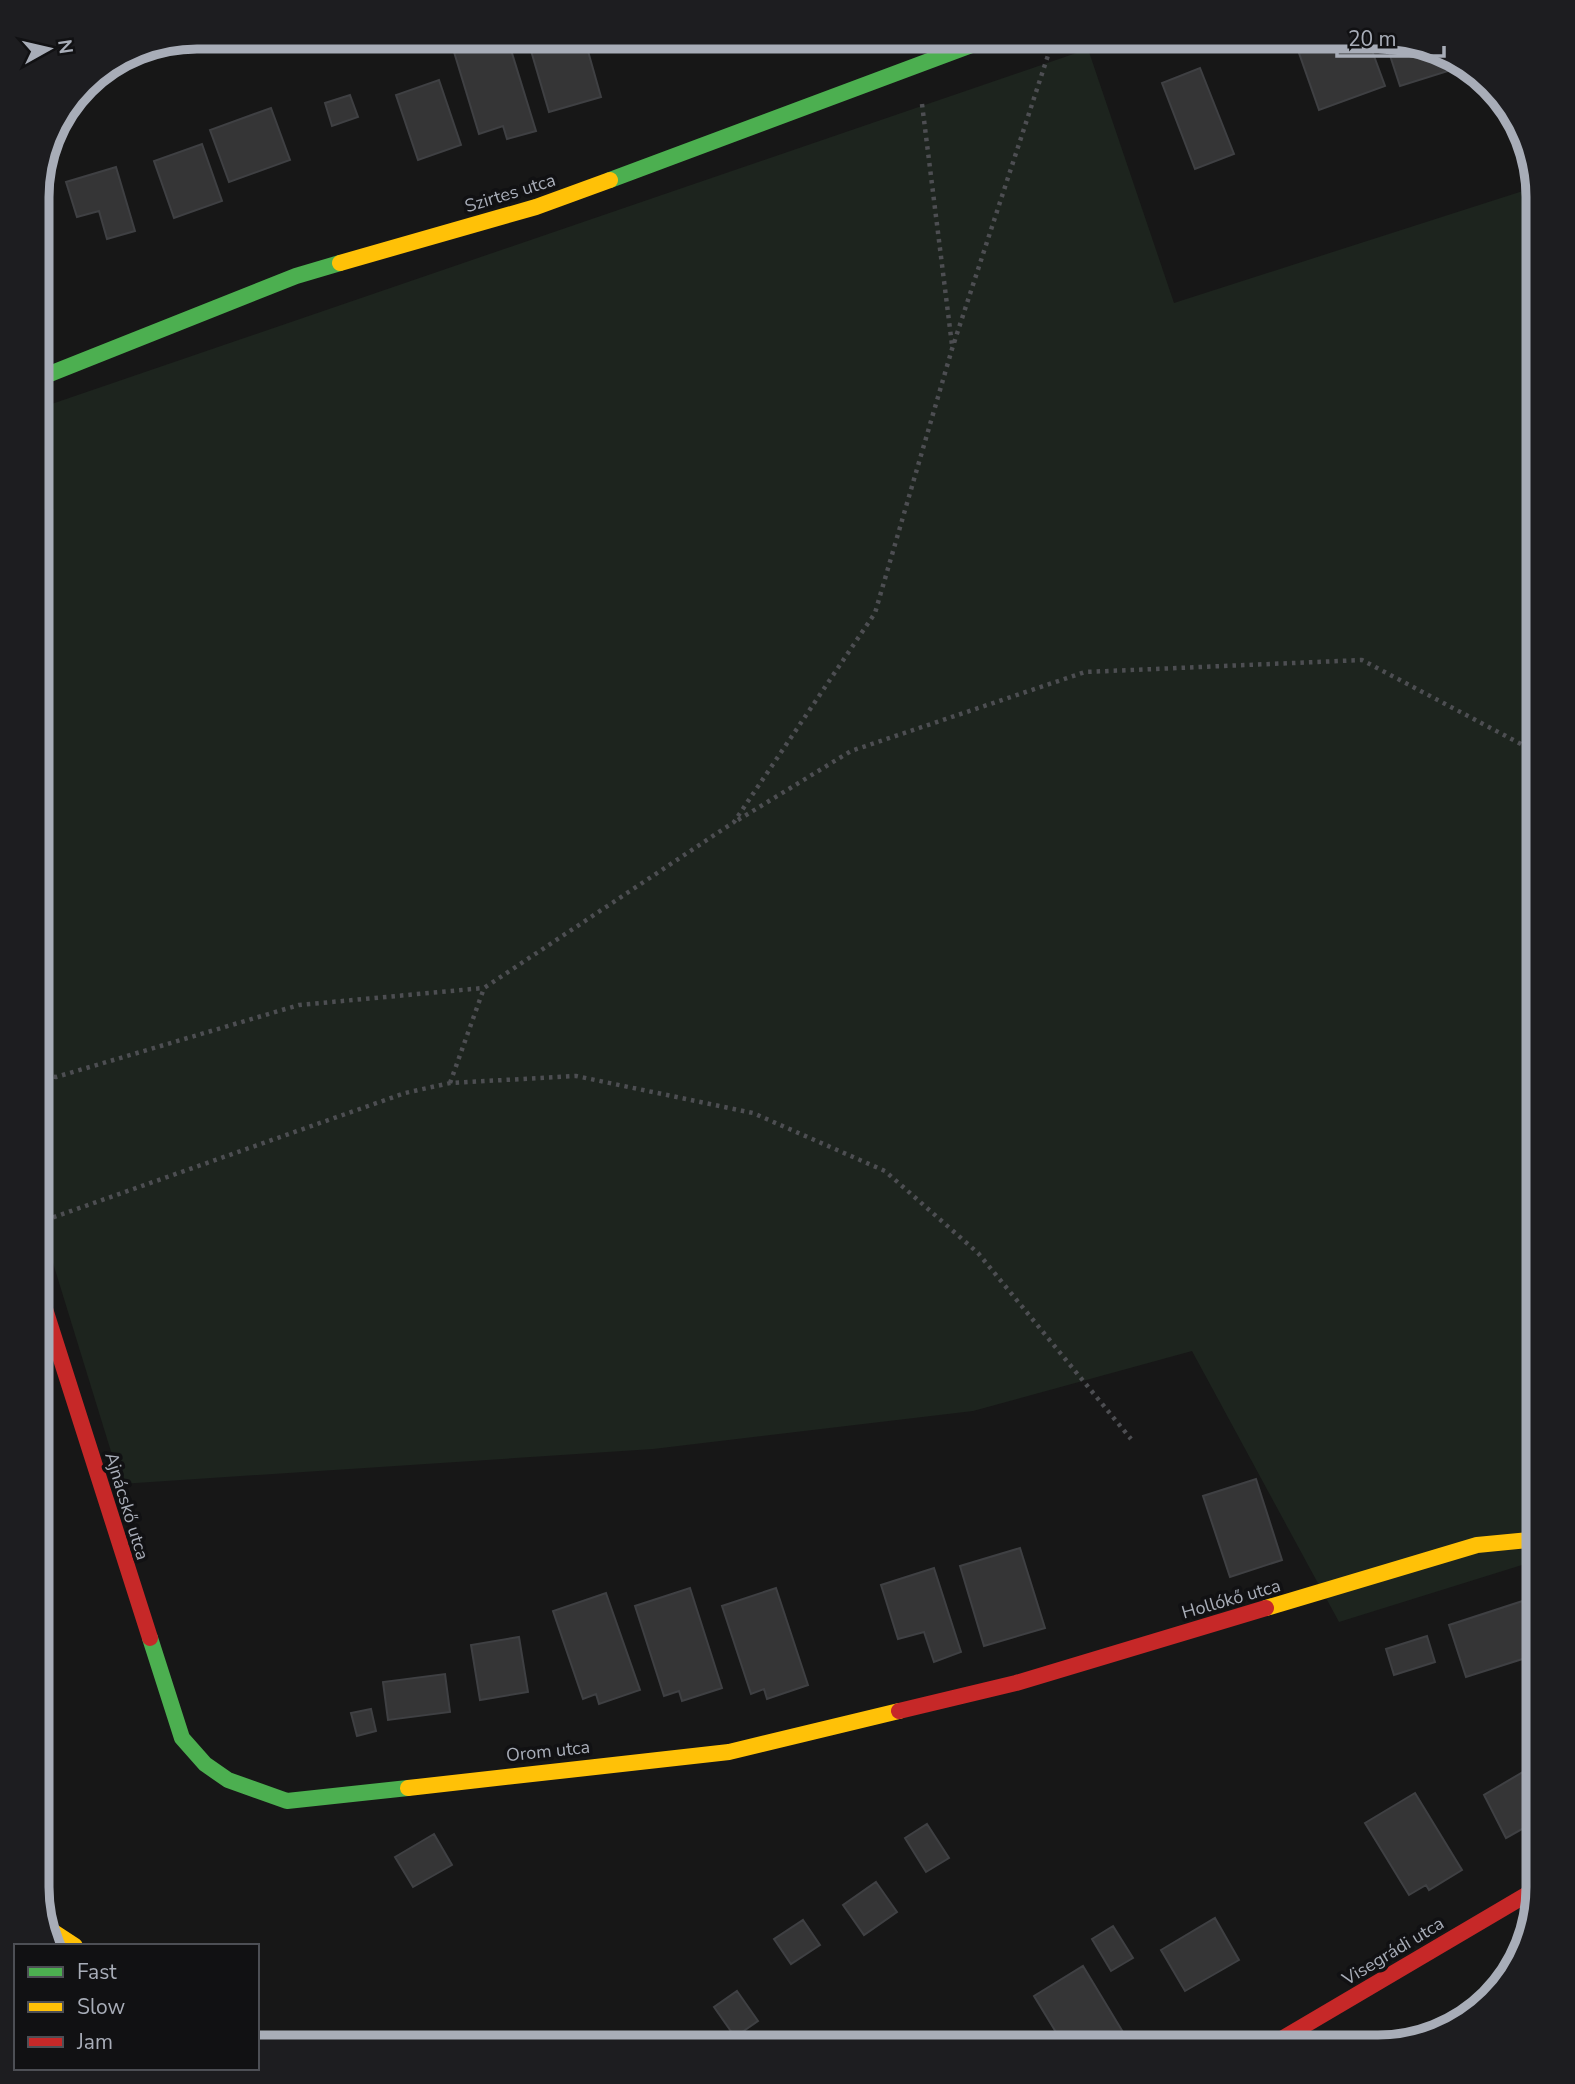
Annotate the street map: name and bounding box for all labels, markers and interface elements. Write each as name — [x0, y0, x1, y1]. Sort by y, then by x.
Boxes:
north arrow — [14, 14, 84, 84]
scale bar — [1337, 14, 1444, 58]
text: 20 m — [1348, 25, 1397, 53]
text: N — [51, 38, 79, 56]
street label: Szirtes utca — [462, 168, 558, 218]
street label: Ajnácskő utca — [99, 1449, 155, 1563]
street label: Hollókő utca — [1179, 1573, 1283, 1625]
street label: Orom utca — [505, 1735, 591, 1767]
street label: Visegrádi utca — [1337, 1911, 1448, 1991]
legend — [14, 1944, 259, 2070]
text: Fast — [77, 1958, 117, 1986]
text: Slow — [77, 1993, 126, 2021]
text: Jam — [76, 2028, 113, 2056]

